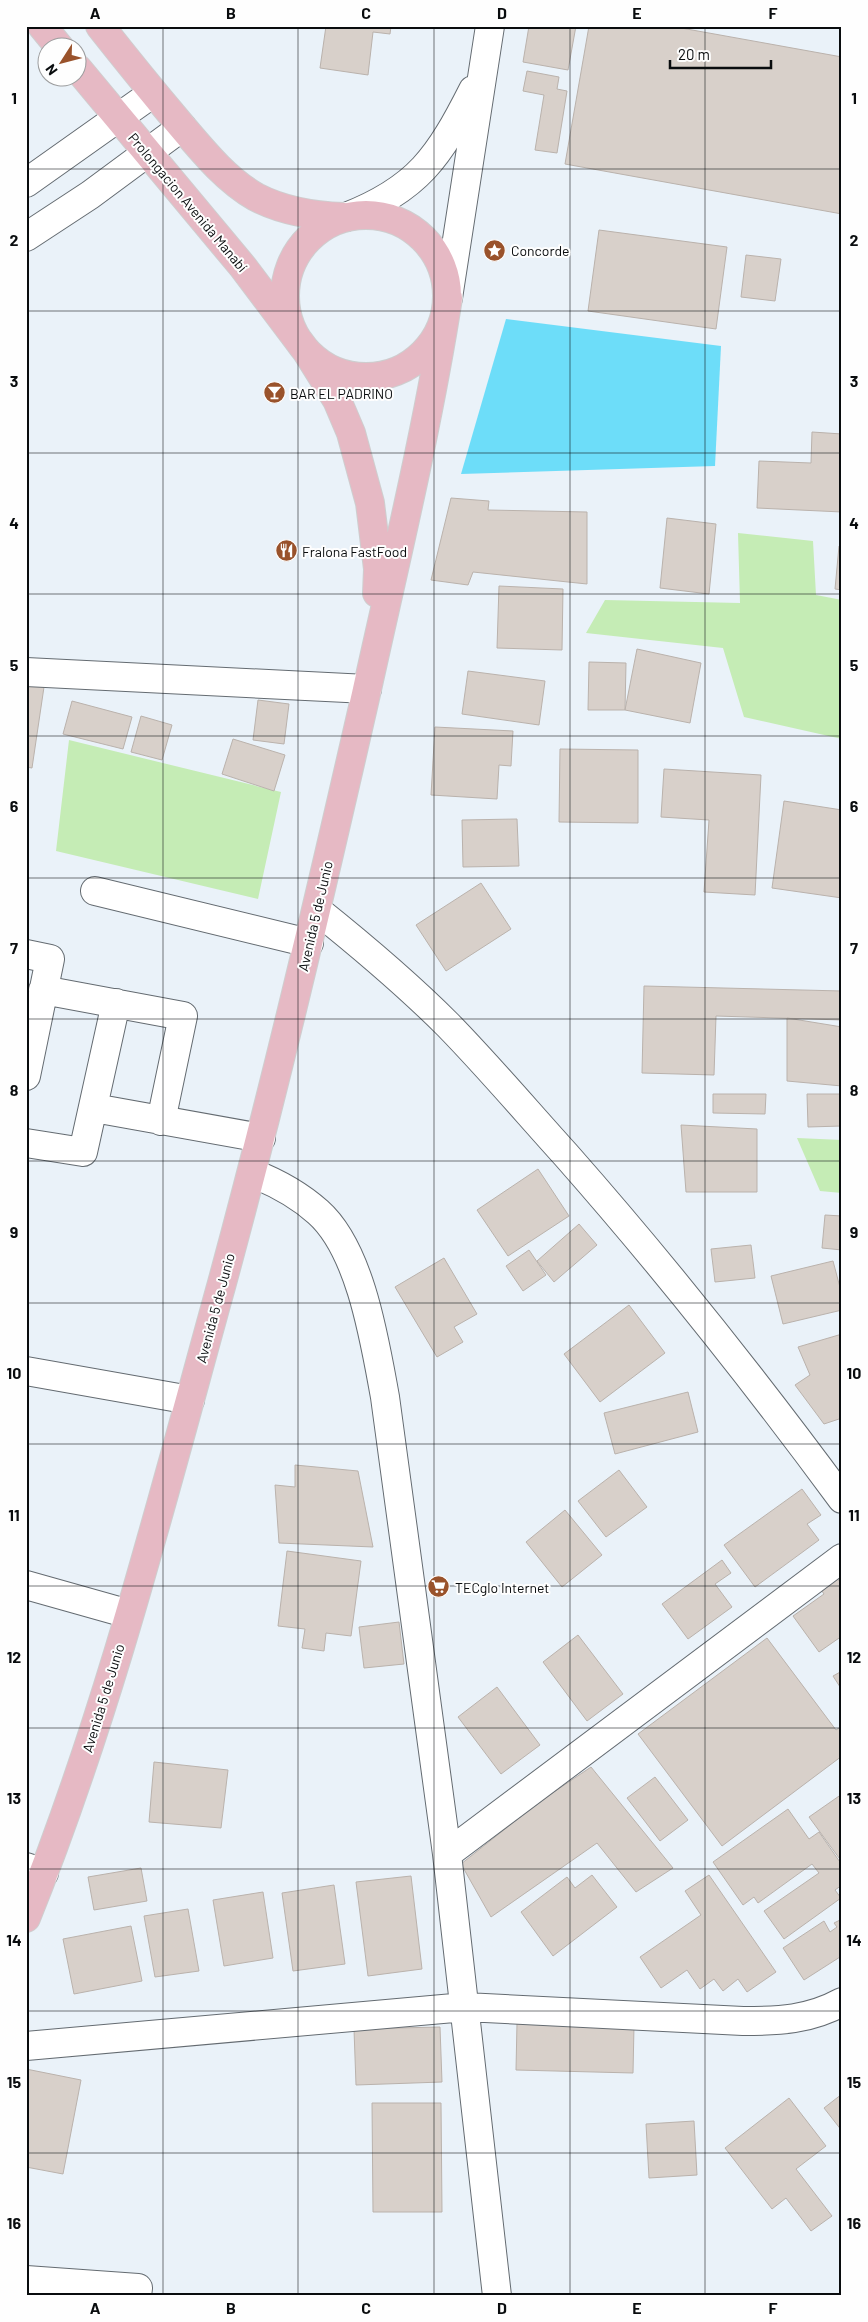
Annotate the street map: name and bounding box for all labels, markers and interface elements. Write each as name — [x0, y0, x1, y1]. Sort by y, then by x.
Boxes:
text: A — [90, 3, 101, 22]
text: B — [226, 3, 236, 22]
text: C — [361, 3, 371, 22]
text: D — [497, 3, 507, 22]
text: E — [632, 3, 642, 22]
text: F — [769, 3, 778, 22]
north arrow — [38, 38, 88, 88]
scale bar — [670, 38, 772, 70]
text: 20 m — [678, 45, 710, 63]
text: N — [41, 61, 61, 79]
text: 1 — [11, 88, 17, 107]
text: 1 — [851, 88, 857, 107]
street label: Prolongacion Avenida Manabí — [125, 129, 251, 275]
text: 2 — [10, 230, 19, 249]
text: 2 — [850, 230, 859, 249]
place icon: Concorde — [483, 238, 507, 262]
place label: Concorde — [511, 242, 570, 259]
text: 3 — [10, 371, 18, 390]
text: 3 — [850, 371, 858, 390]
bar icon: BAR EL PADRINO — [262, 381, 286, 405]
place label: BAR EL PADRINO — [290, 385, 393, 402]
text: 4 — [9, 513, 19, 532]
text: 4 — [849, 513, 859, 532]
restaurant icon: Fralona FastFood — [274, 539, 298, 563]
place label: Fralona FastFood — [302, 543, 407, 560]
text: 5 — [10, 655, 19, 674]
text: 5 — [850, 655, 859, 674]
text: 6 — [10, 796, 19, 815]
text: 6 — [850, 796, 859, 815]
street label: Avenida 5 de Junio — [294, 859, 336, 973]
text: 7 — [10, 938, 18, 957]
text: 7 — [850, 938, 858, 957]
text: 8 — [10, 1080, 19, 1099]
text: 8 — [850, 1080, 859, 1099]
text: 9 — [10, 1222, 18, 1241]
text: 9 — [850, 1222, 858, 1241]
street label: Avenida 5 de Junio — [192, 1251, 238, 1365]
text: 10 — [7, 1363, 21, 1382]
text: 10 — [847, 1363, 861, 1382]
text: 11 — [8, 1505, 20, 1524]
text: 11 — [848, 1505, 860, 1524]
supermarket icon: TECglo Internet — [427, 1575, 451, 1599]
place label: TECglo Internet — [455, 1579, 549, 1596]
street label: Avenida 5 de Junio — [78, 1642, 128, 1754]
text: 12 — [7, 1647, 21, 1666]
text: 12 — [847, 1647, 861, 1666]
text: 13 — [7, 1788, 21, 1807]
text: 13 — [847, 1788, 861, 1807]
text: 14 — [6, 1930, 22, 1949]
text: 14 — [846, 1930, 862, 1949]
text: 15 — [7, 2072, 22, 2091]
text: 15 — [847, 2072, 862, 2091]
text: 16 — [7, 2213, 22, 2232]
text: 16 — [847, 2213, 862, 2232]
text: A — [90, 2298, 101, 2317]
text: B — [226, 2298, 236, 2317]
text: C — [361, 2298, 371, 2317]
text: D — [497, 2298, 507, 2317]
text: E — [632, 2298, 642, 2317]
text: F — [769, 2298, 778, 2317]

